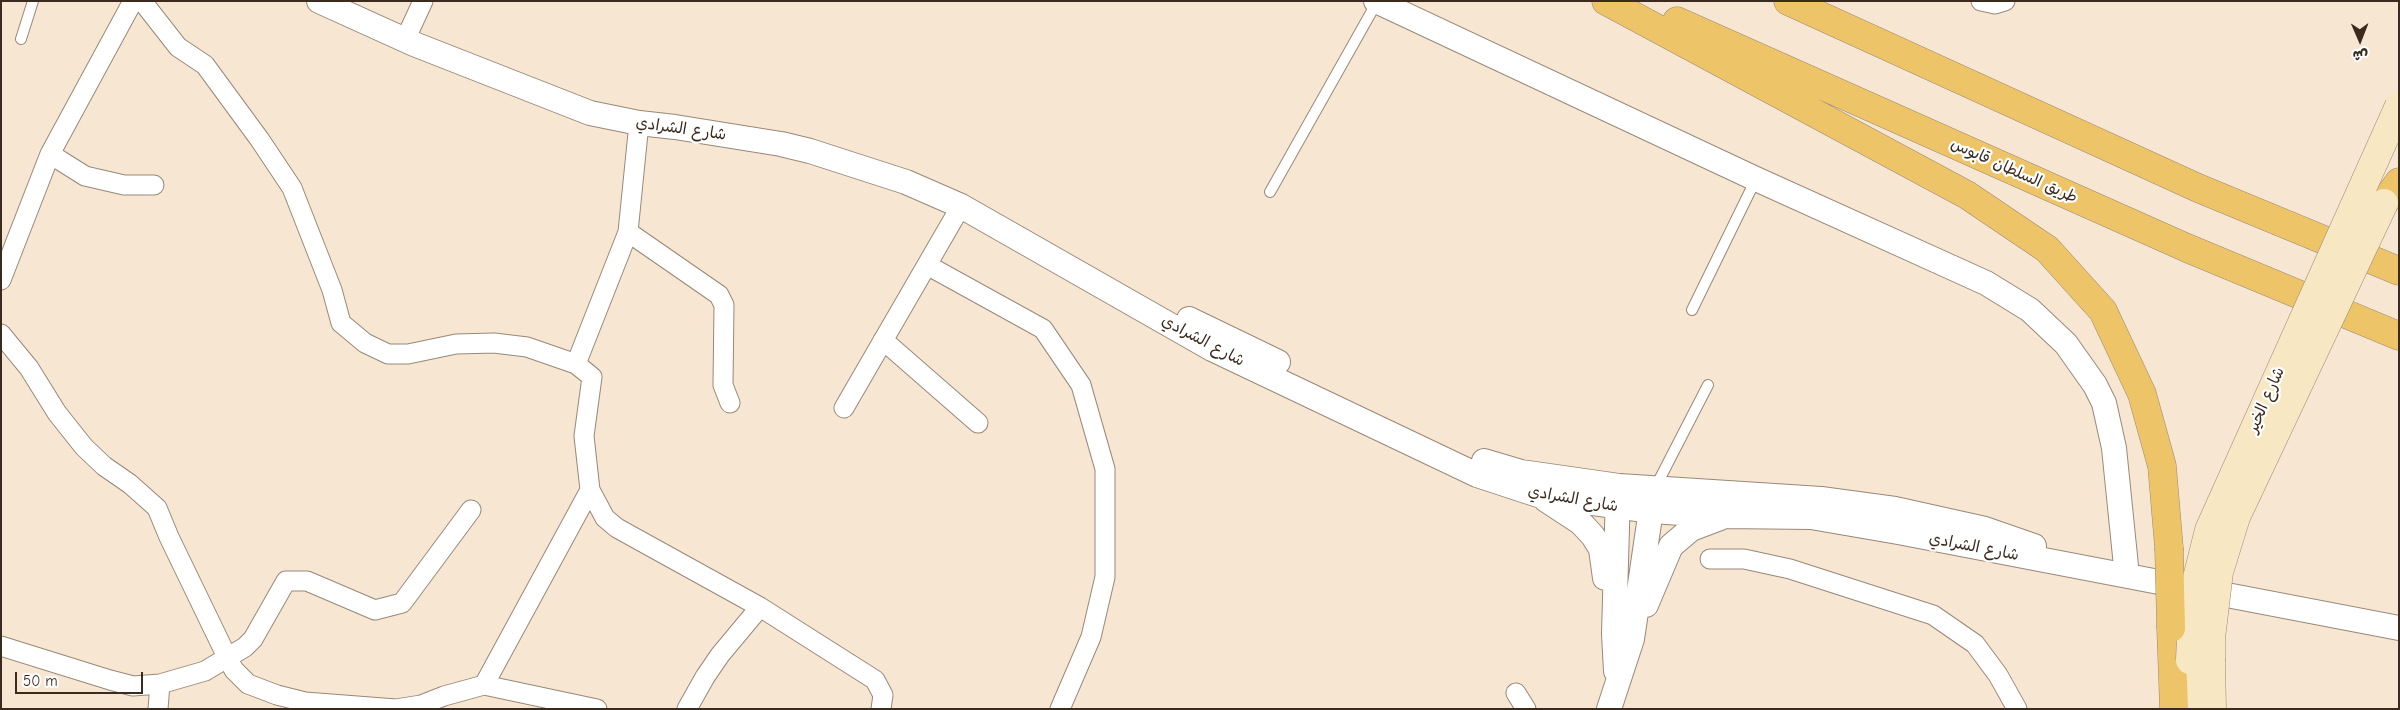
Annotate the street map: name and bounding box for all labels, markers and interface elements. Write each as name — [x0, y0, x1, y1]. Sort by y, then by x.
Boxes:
north arrow — [2335, 15, 2385, 65]
text: ش — [2352, 47, 2368, 64]
street label: شارع الشرادي — [634, 113, 728, 145]
street label: طريق السلطان قابوس — [1948, 134, 2080, 208]
street label: شارع الشرادي — [1158, 311, 1248, 371]
street label: شارع الخير — [2243, 364, 2289, 436]
street label: شارع الشرادي — [1526, 482, 1620, 516]
street label: شارع الشرادي — [1927, 529, 2021, 565]
scale bar — [18, 662, 145, 694]
text: 50 m — [23, 672, 58, 690]

